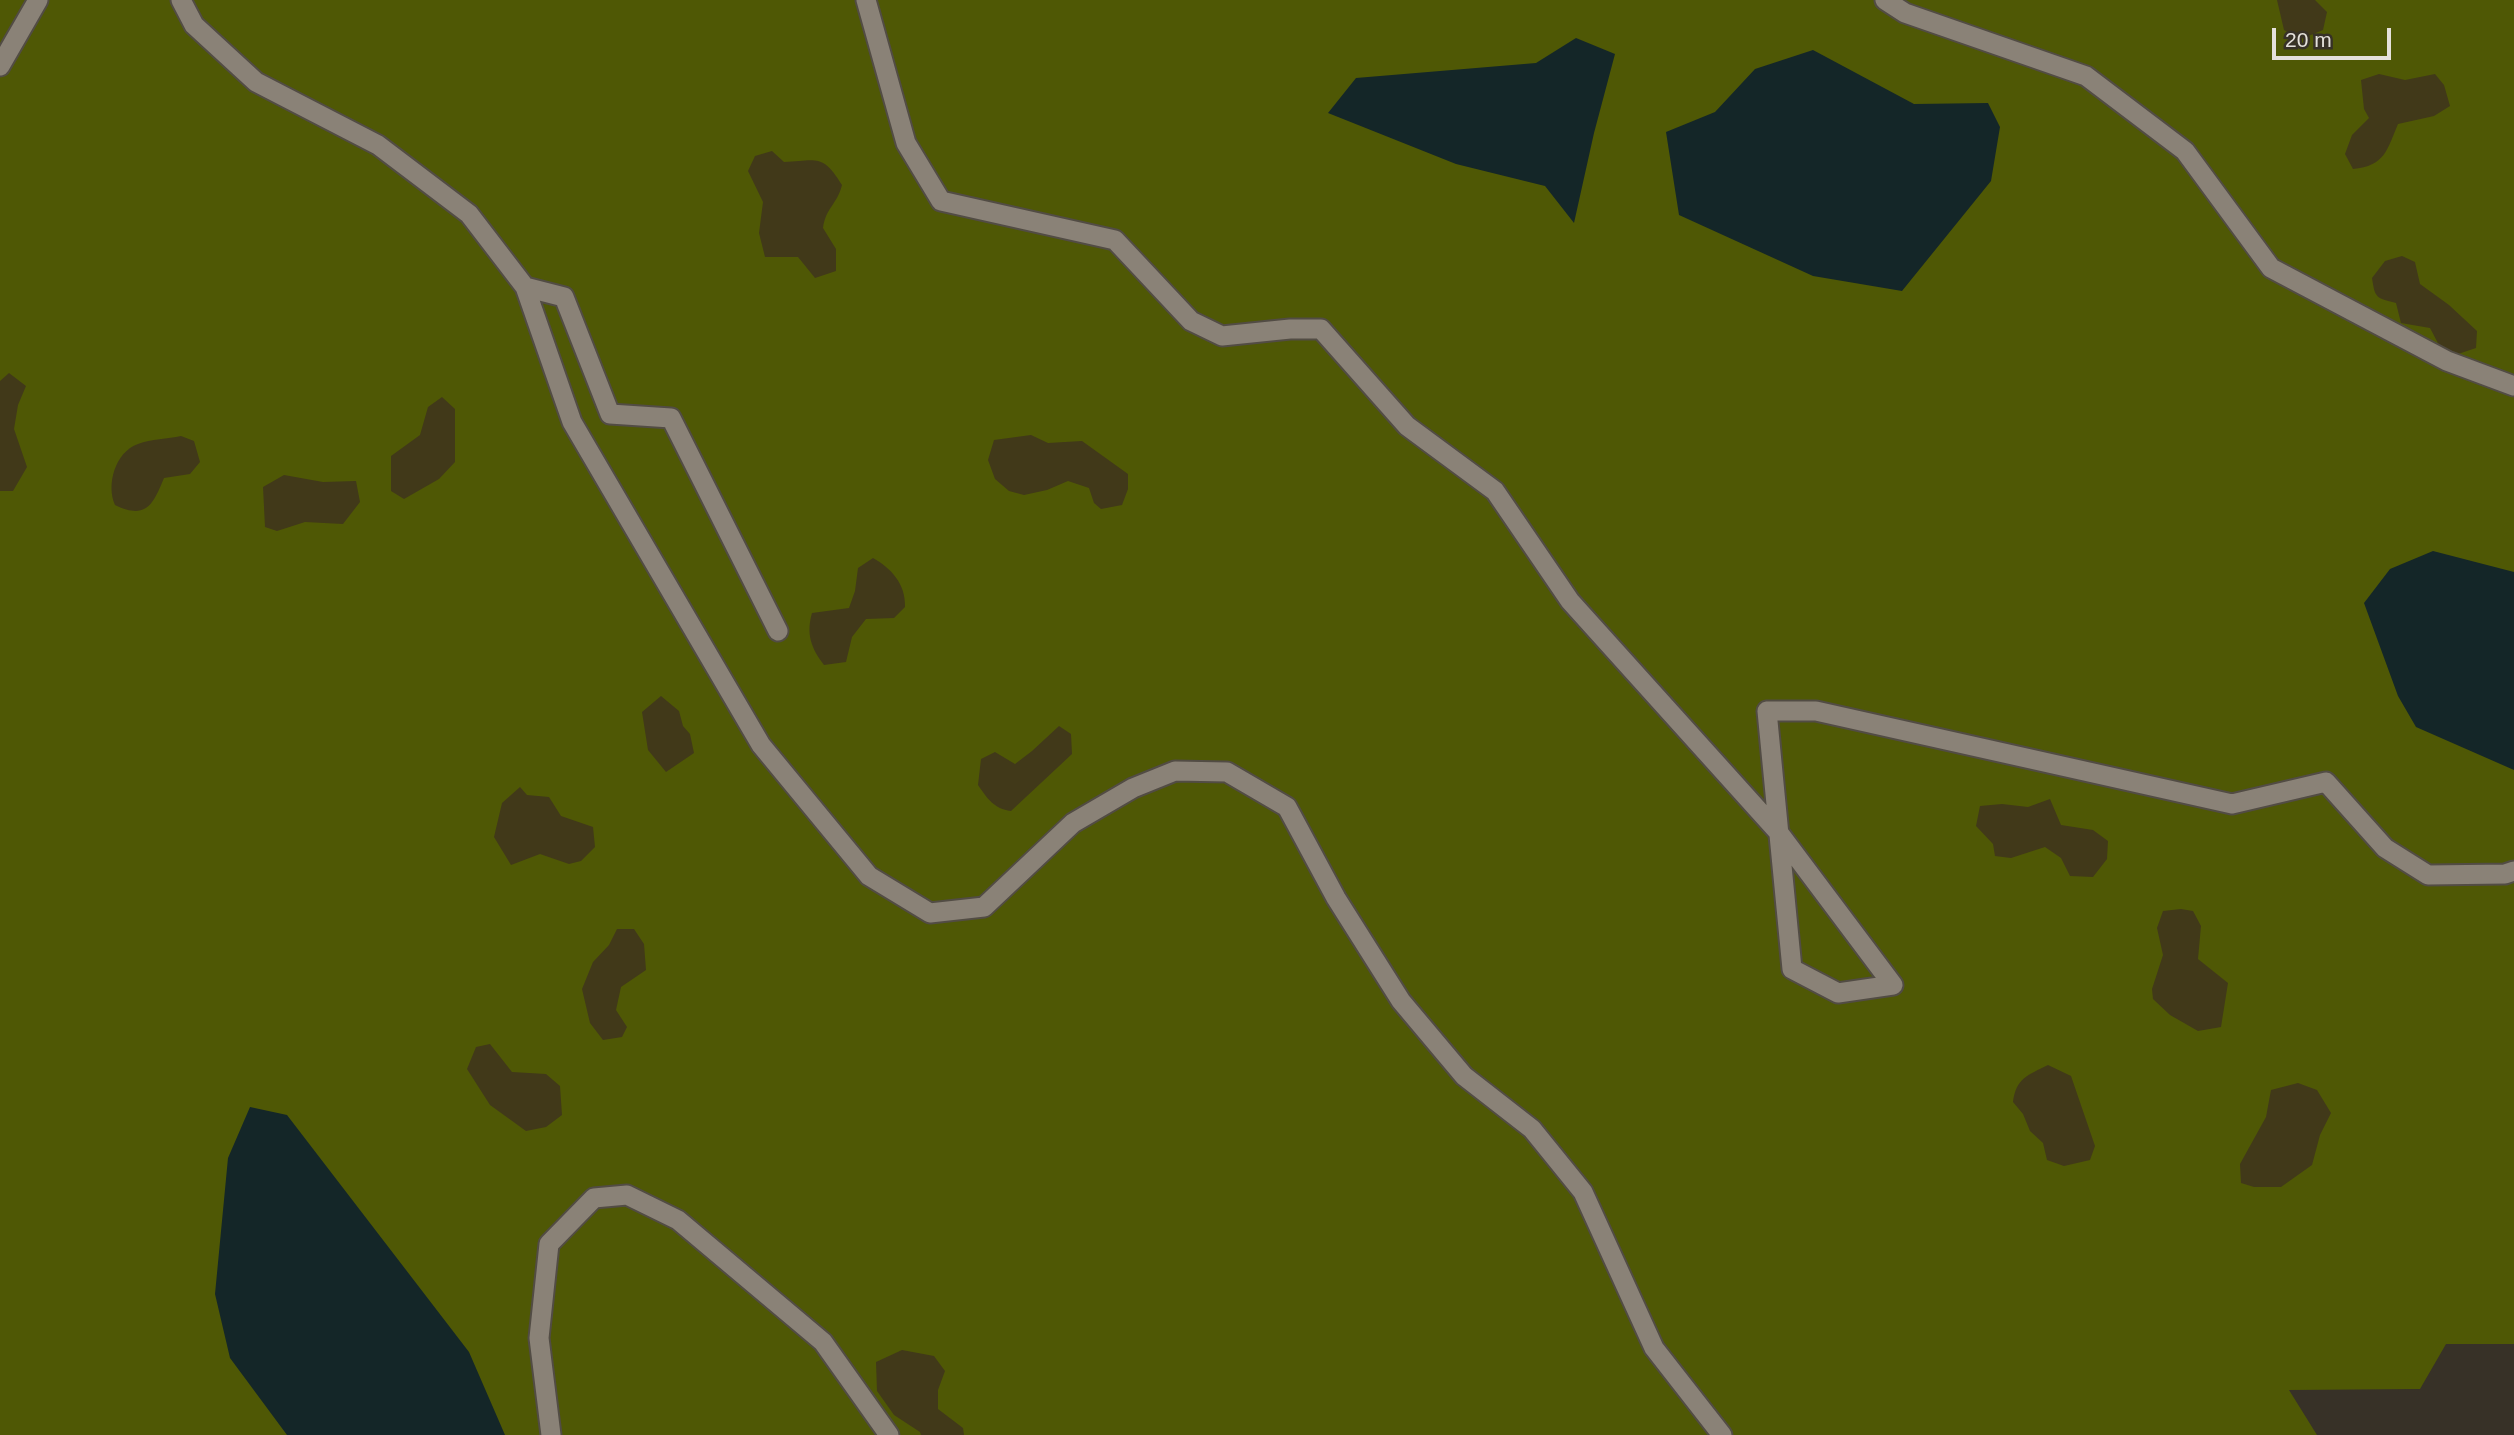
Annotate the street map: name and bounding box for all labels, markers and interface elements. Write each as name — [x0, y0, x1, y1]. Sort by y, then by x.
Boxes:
scale bar — [2276, 14, 2395, 58]
text: 20 m — [2285, 28, 2332, 51]

